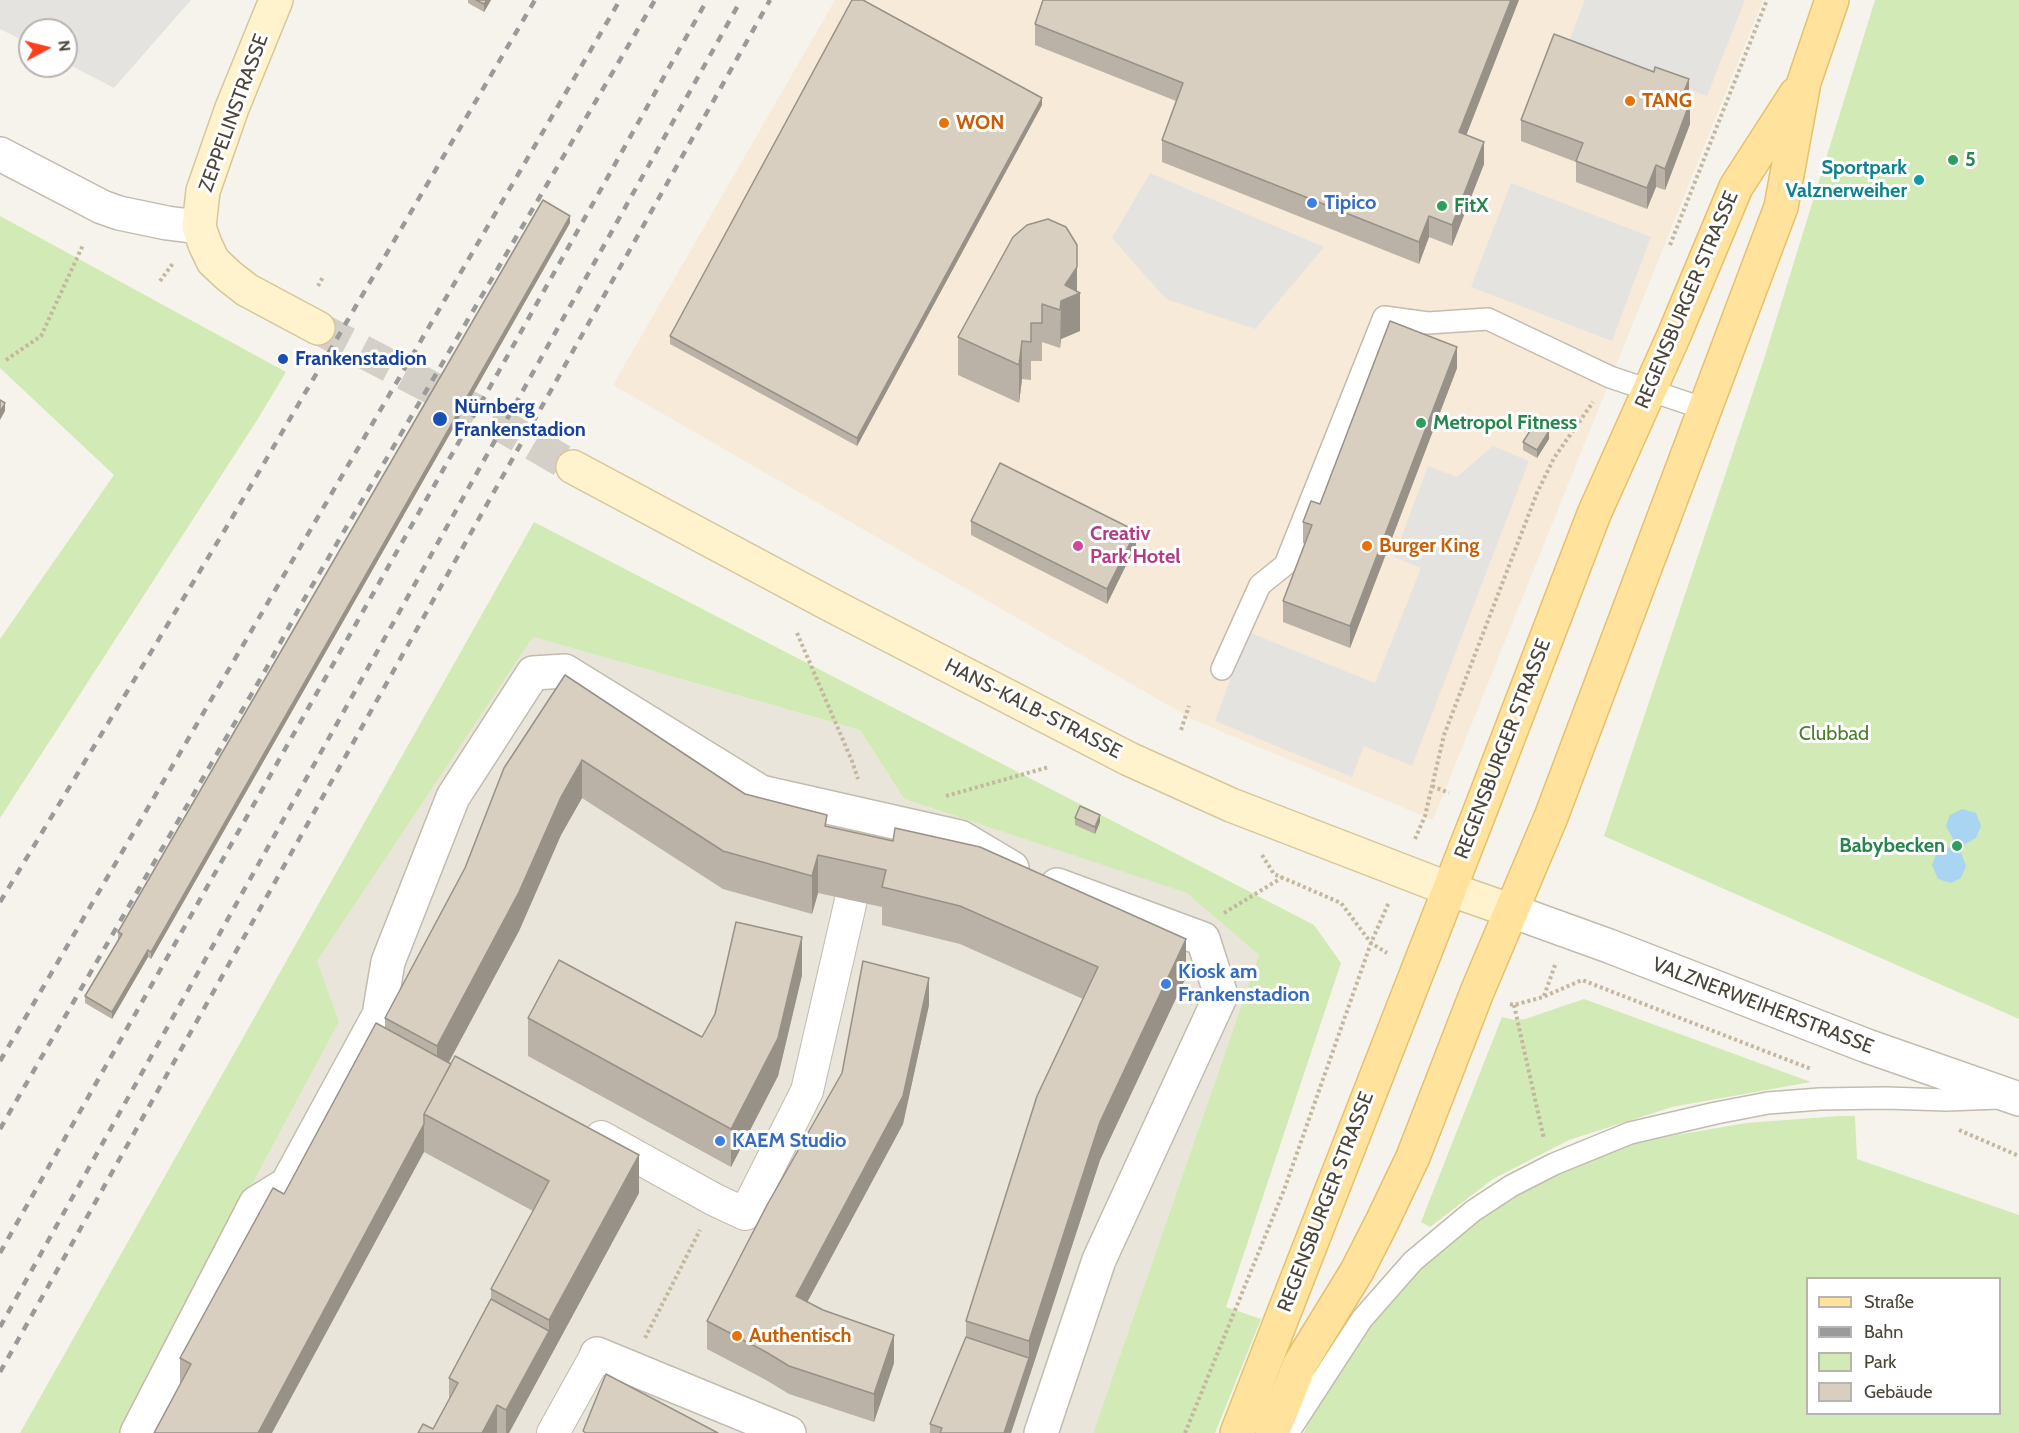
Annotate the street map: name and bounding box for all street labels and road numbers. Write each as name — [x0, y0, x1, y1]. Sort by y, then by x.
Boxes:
street label: ZEPPELINSTRASSE — [194, 31, 274, 195]
street label: REGENSBURGER STRASSE — [1630, 188, 1744, 412]
street label: REGENSBURGER STRASSE — [1450, 636, 1556, 862]
street label: HANS-KALB-STRASSE — [940, 654, 1126, 764]
street label: VALZNERWEIHERSTRASSE — [1649, 953, 1877, 1059]
street label: REGENSBURGER STRASSE — [1273, 1089, 1379, 1315]

